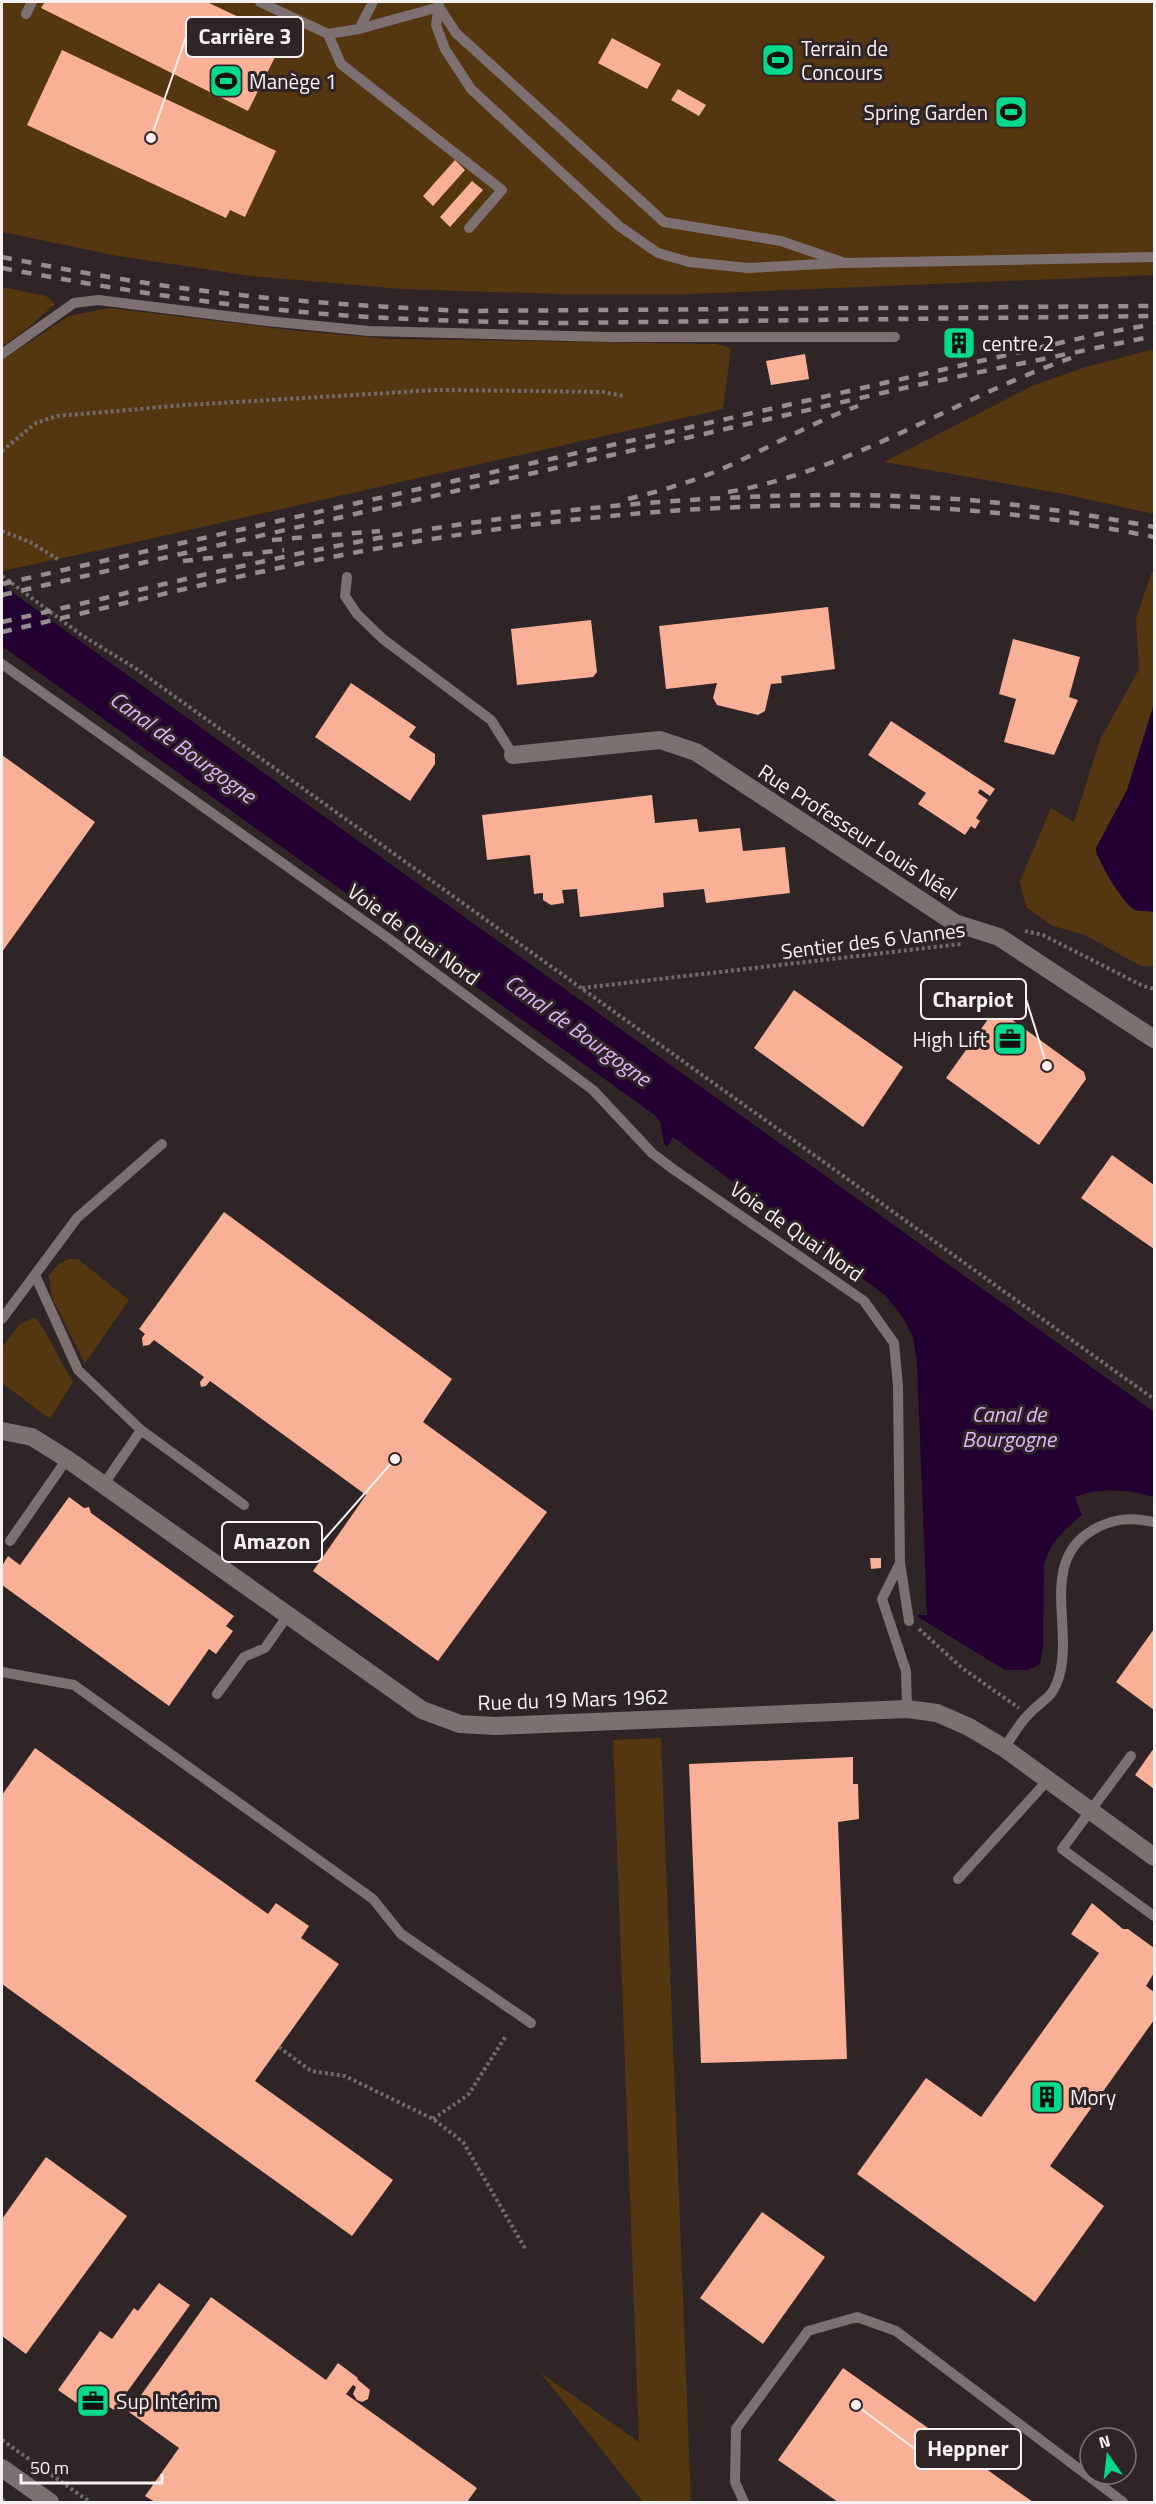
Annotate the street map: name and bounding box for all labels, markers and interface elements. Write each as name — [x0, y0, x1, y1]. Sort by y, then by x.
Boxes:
callout: Carrière 3 — [186, 17, 303, 57]
text: Carrière 3 — [198, 19, 292, 53]
place label: Terrain de Concours — [801, 32, 888, 88]
sports icon: Terrain de Concours — [760, 42, 796, 78]
sports icon: Manège 1 — [208, 63, 244, 99]
place label: Manège 1 — [249, 65, 337, 97]
sports icon: Spring Garden — [993, 94, 1029, 130]
place label: Spring Garden — [864, 96, 988, 128]
building icon: centre 2 — [941, 325, 977, 361]
place label: centre 2 — [982, 327, 1054, 359]
water label: Canal de Bourgogne — [103, 682, 265, 813]
street label: Rue Professeur Louis Néel — [752, 755, 964, 909]
street label: Voie de Quai Nord — [341, 875, 487, 993]
street label: Sentier des 6 Vannes — [779, 913, 967, 967]
water label: Canal de Bourgogne — [498, 965, 660, 1096]
callout: Charpiot — [921, 979, 1026, 1019]
text: Charpiot — [933, 982, 1013, 1016]
office icon: High Lift — [992, 1021, 1028, 1057]
place label: High Lift — [913, 1023, 988, 1055]
street label: Voie de Quai Nord — [724, 1173, 870, 1289]
water label: Canal de Bourgogne — [962, 1397, 1058, 1456]
callout: Amazon — [222, 1522, 322, 1562]
text: Amazon — [234, 1524, 310, 1558]
street label: Rue du 19 Mars 1962 — [477, 1680, 669, 1718]
building icon: Mory — [1029, 2079, 1065, 2115]
place label: Mory — [1070, 2081, 1116, 2113]
office icon: Sup Intérim — [75, 2383, 111, 2419]
place label: Sup Intérim — [116, 2385, 218, 2417]
north arrow — [1078, 2426, 1138, 2486]
text: N — [1096, 2428, 1113, 2454]
callout: Heppner — [915, 2429, 1021, 2469]
text: Heppner — [927, 2431, 1009, 2465]
scale bar — [21, 2447, 162, 2485]
text: 50 m — [30, 2454, 69, 2481]

